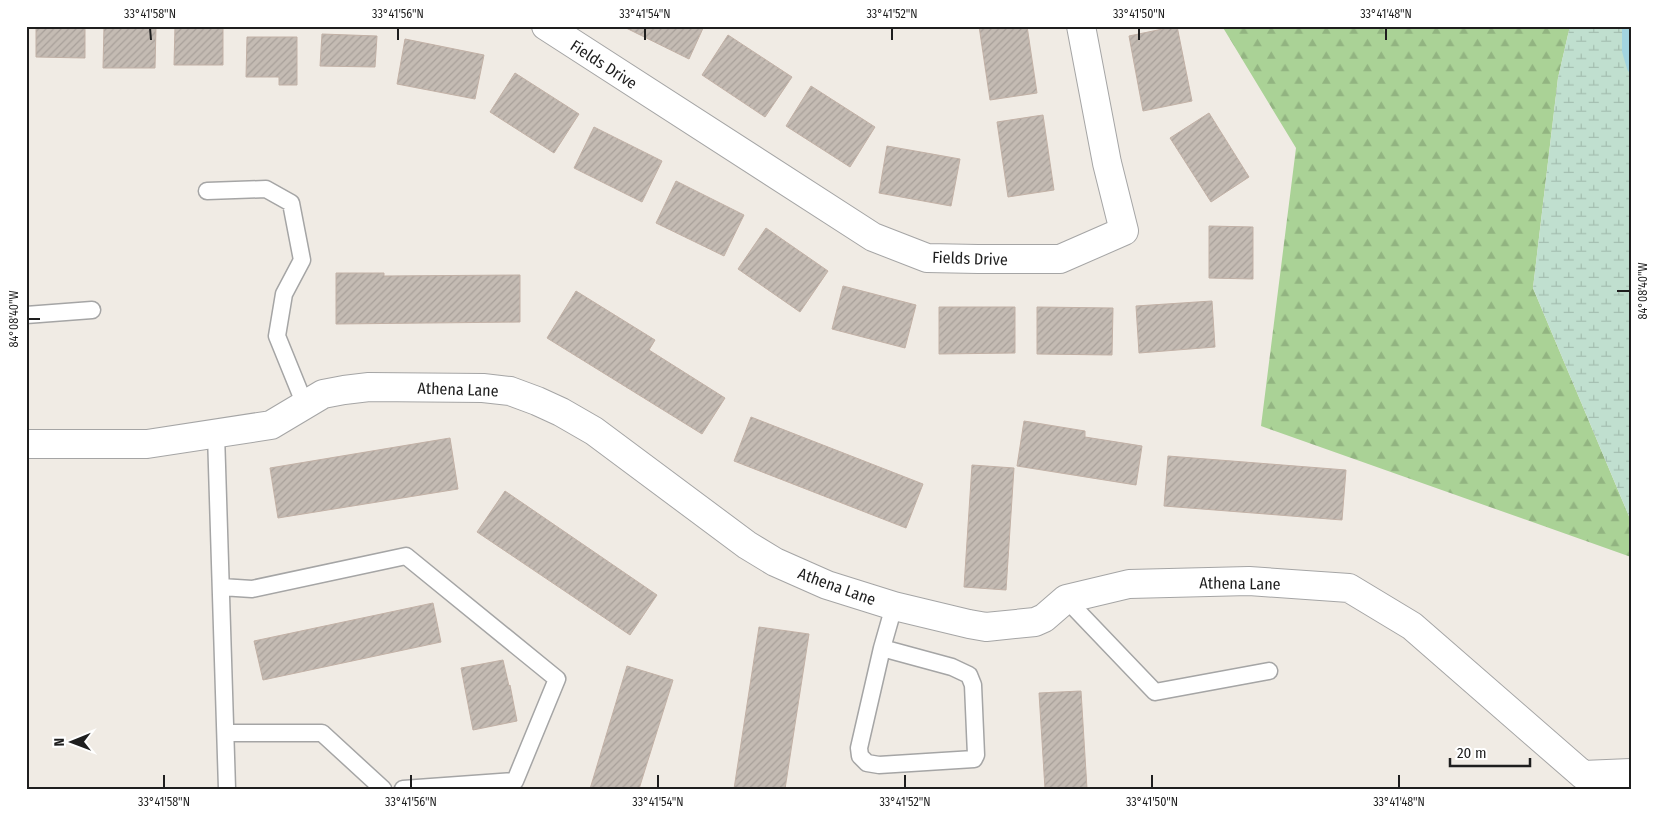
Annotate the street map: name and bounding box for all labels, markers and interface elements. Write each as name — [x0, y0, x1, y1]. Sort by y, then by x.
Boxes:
text: 33°41'58"N — [124, 7, 176, 21]
text: 33°41'56"N — [372, 7, 424, 21]
text: 33°41'54"N — [619, 7, 671, 21]
text: 33°41'52"N — [866, 7, 918, 21]
text: 33°41'50"N — [1113, 7, 1165, 21]
text: 33°41'48"N — [1360, 7, 1412, 21]
street label: Fields Drive — [567, 36, 641, 93]
street label: Fields Drive — [932, 248, 1008, 269]
text: 84°08'40"W — [1636, 263, 1650, 319]
text: 84°08'40"W — [7, 291, 21, 347]
street label: Athena Lane — [417, 379, 499, 400]
street label: Athena Lane — [795, 564, 878, 609]
street label: Athena Lane — [1199, 573, 1281, 594]
north arrow — [48, 718, 98, 768]
scale bar — [1450, 735, 1530, 767]
text: N — [51, 738, 68, 747]
text: 20 m — [1457, 744, 1487, 762]
text: 33°41'58"N — [138, 795, 190, 809]
text: 33°41'56"N — [385, 795, 437, 809]
text: 33°41'54"N — [632, 795, 684, 809]
text: 33°41'52"N — [879, 795, 931, 809]
text: 33°41'50"N — [1126, 795, 1178, 809]
text: 33°41'48"N — [1373, 795, 1425, 809]

